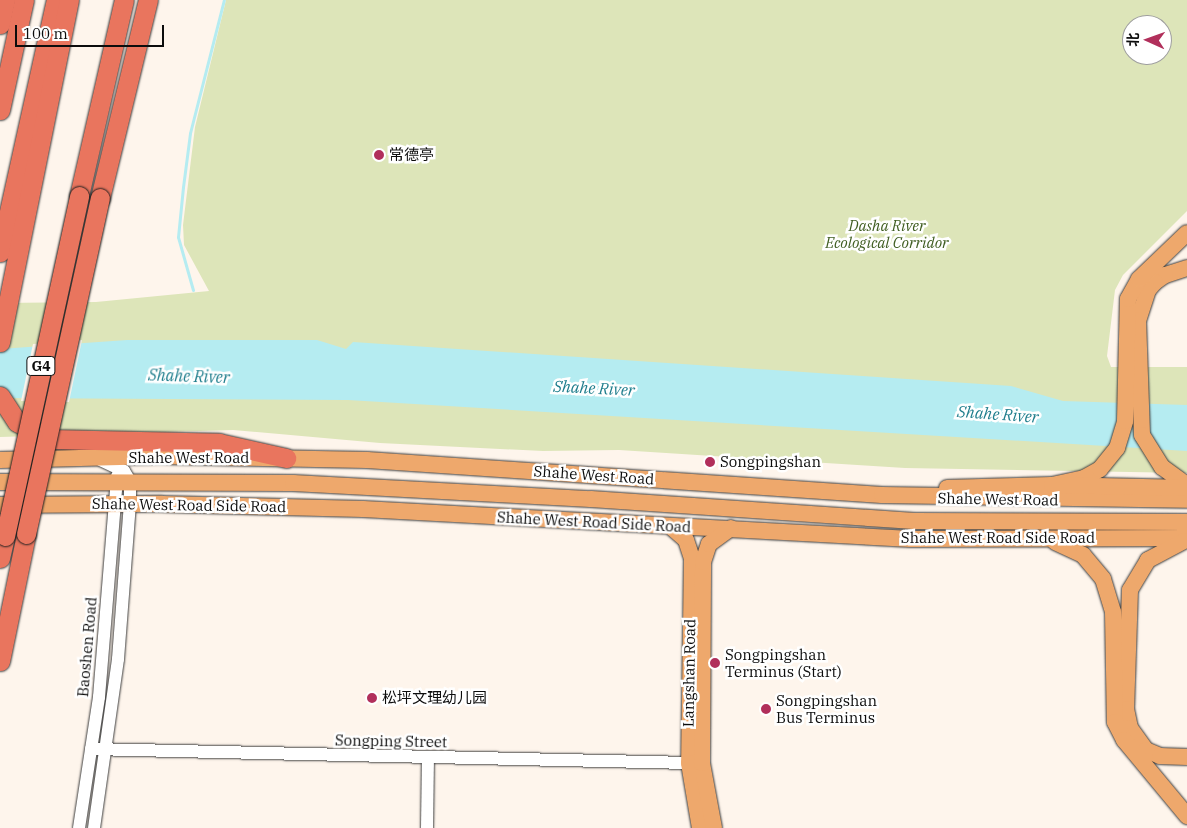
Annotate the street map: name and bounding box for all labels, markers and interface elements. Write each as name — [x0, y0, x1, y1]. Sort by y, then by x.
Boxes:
scale bar — [18, 15, 166, 47]
north arrow — [1122, 15, 1172, 65]
text: 100 m — [23, 24, 68, 43]
text: 北 — [1124, 32, 1142, 47]
place label: 常德亭 — [389, 146, 434, 164]
marker: 常德亭 — [373, 149, 385, 161]
park label: Dasha River Ecological Corridor — [825, 216, 949, 251]
road number: G4 — [26, 354, 56, 378]
water label: Shahe River — [148, 365, 230, 387]
water label: Shahe River — [553, 376, 635, 400]
water label: Shahe River — [957, 402, 1039, 426]
street label: Shahe West Road — [129, 449, 249, 467]
place label: Songpingshan — [720, 453, 821, 471]
marker: Songpingshan — [704, 456, 716, 468]
street label: Shahe West Road — [533, 462, 655, 488]
street label: Shahe West Road — [937, 489, 1059, 509]
street label: Shahe West Road Side Road — [92, 494, 286, 516]
street label: Shahe West Road Side Road — [496, 508, 692, 536]
street label: Shahe West Road Side Road — [901, 529, 1095, 547]
street label: Baoshen Road — [74, 596, 100, 698]
street label: Langshan Road — [679, 619, 699, 727]
place label: Songpingshan Terminus (Start) — [725, 645, 842, 680]
marker: Songpingshan Terminus (Start) — [709, 657, 721, 669]
place label: 松坪文理幼儿园 — [382, 689, 487, 707]
place label: Songpingshan Bus Terminus — [776, 691, 877, 726]
marker: 松坪文理幼儿园 — [366, 692, 378, 704]
marker: Songpingshan Bus Terminus — [760, 703, 772, 715]
street label: Songping Street — [335, 731, 447, 751]

